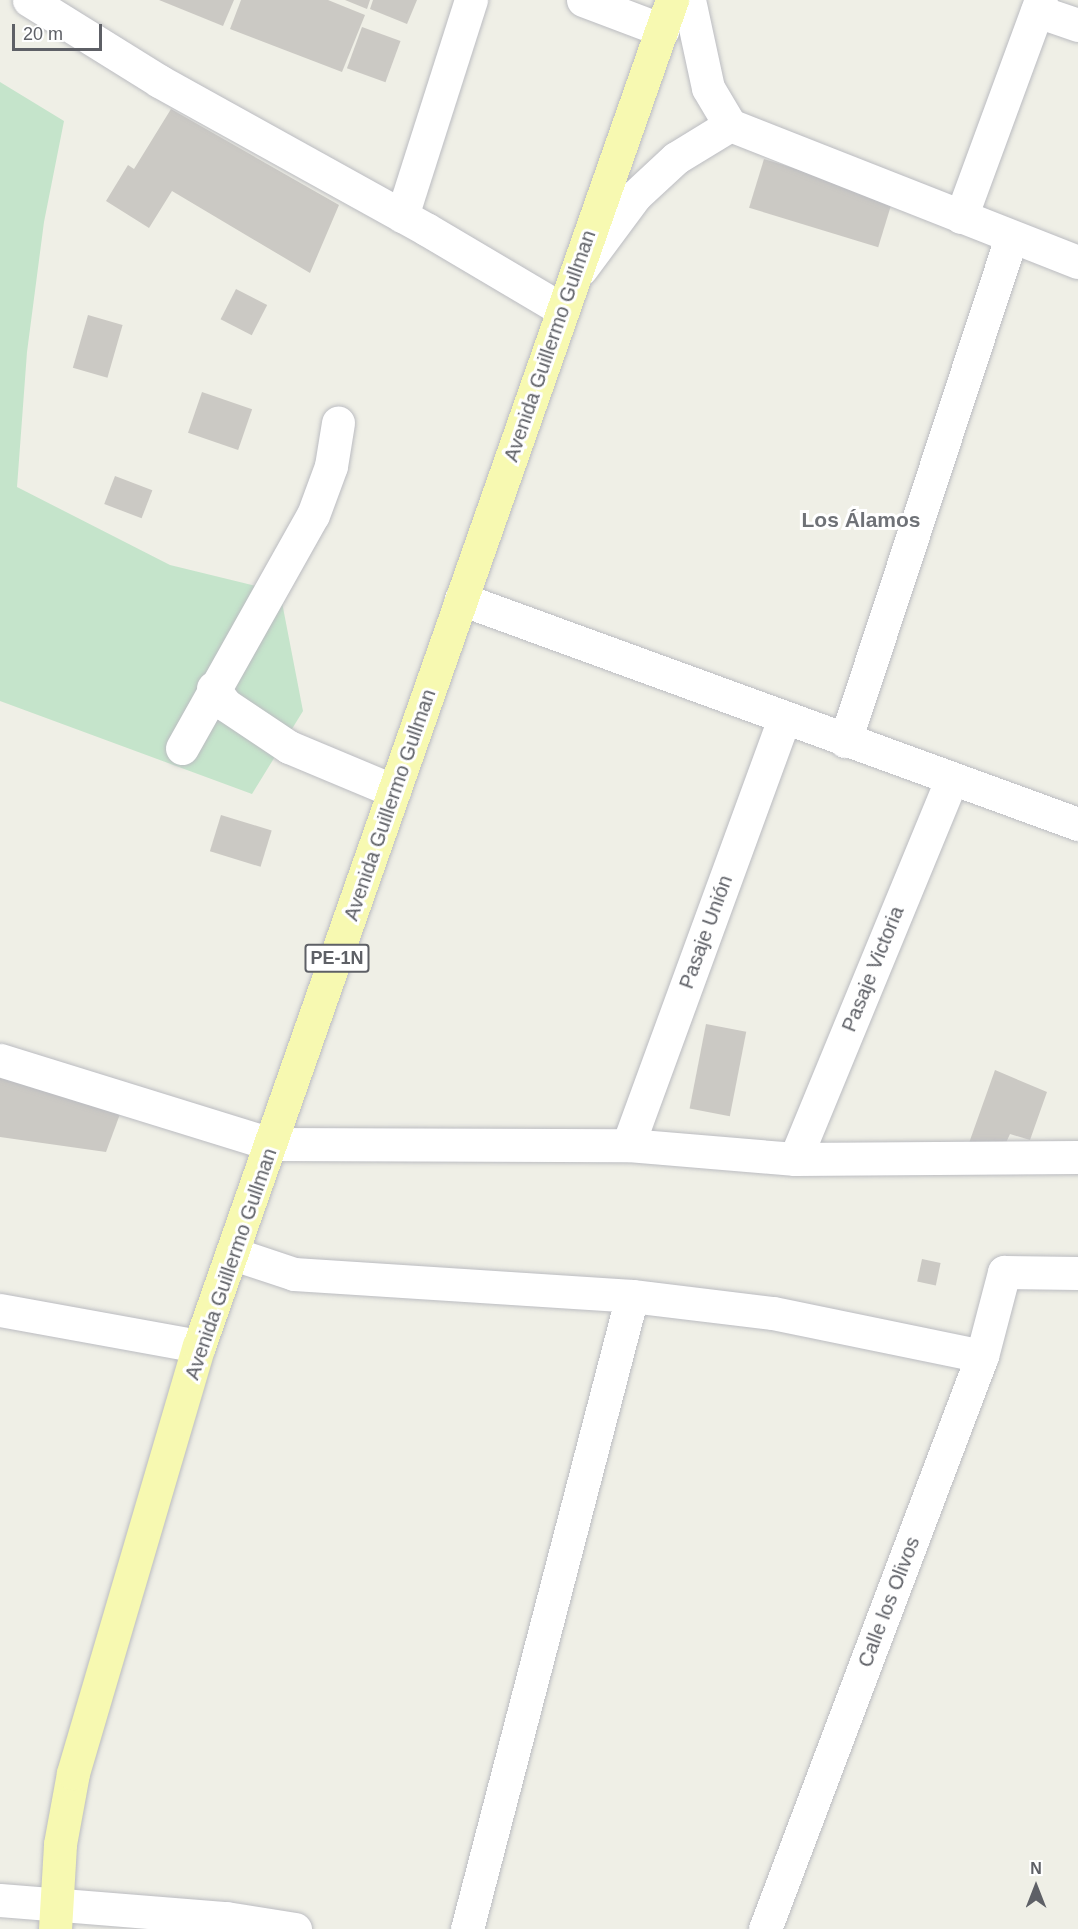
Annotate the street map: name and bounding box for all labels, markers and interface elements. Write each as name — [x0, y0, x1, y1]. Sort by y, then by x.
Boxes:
scale bar — [15, 12, 105, 50]
text: 20 m — [23, 24, 63, 44]
street label: Avenida Guillermo Gullman — [499, 227, 601, 465]
district label: Los Álamos — [801, 507, 921, 533]
street label: Avenida Guillermo Gullman — [339, 686, 441, 924]
street label: Pasaje Unión — [674, 872, 738, 992]
street label: Pasaje Victoria — [837, 903, 909, 1035]
road number: PE-1N — [304, 943, 370, 973]
street label: Avenida Guillermo Gullman — [180, 1145, 282, 1383]
street label: Calle los Olivos — [853, 1533, 925, 1671]
north arrow — [1006, 1857, 1066, 1917]
text: N — [1030, 1860, 1042, 1877]

